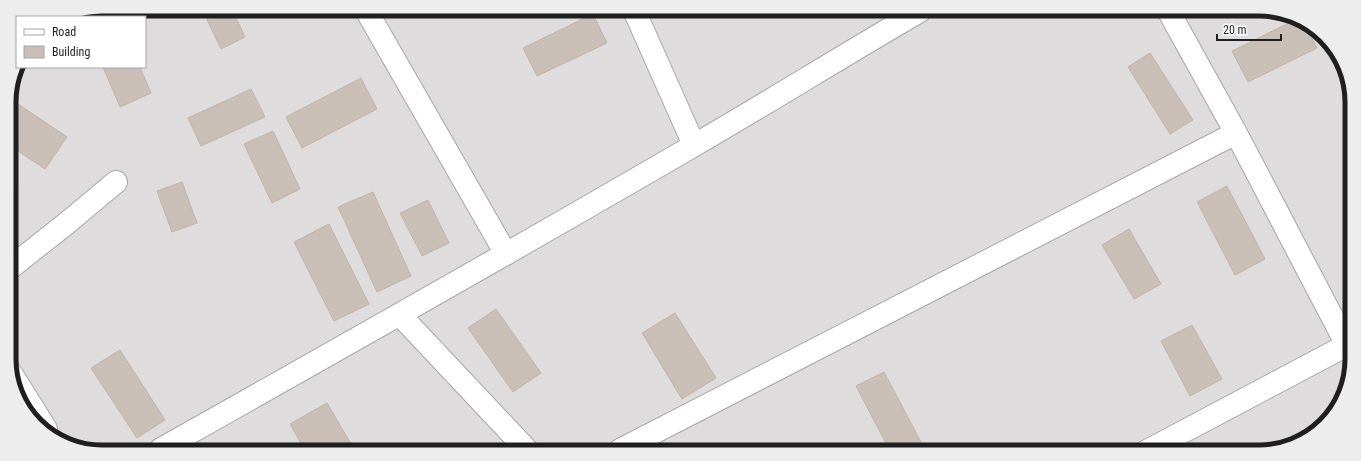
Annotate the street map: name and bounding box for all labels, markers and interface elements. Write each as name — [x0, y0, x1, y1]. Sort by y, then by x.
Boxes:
legend — [16, 16, 146, 68]
scale bar — [1217, 16, 1281, 42]
text: 20 m — [1223, 23, 1247, 37]
text: Road — [52, 25, 76, 39]
text: Building — [52, 45, 90, 59]

